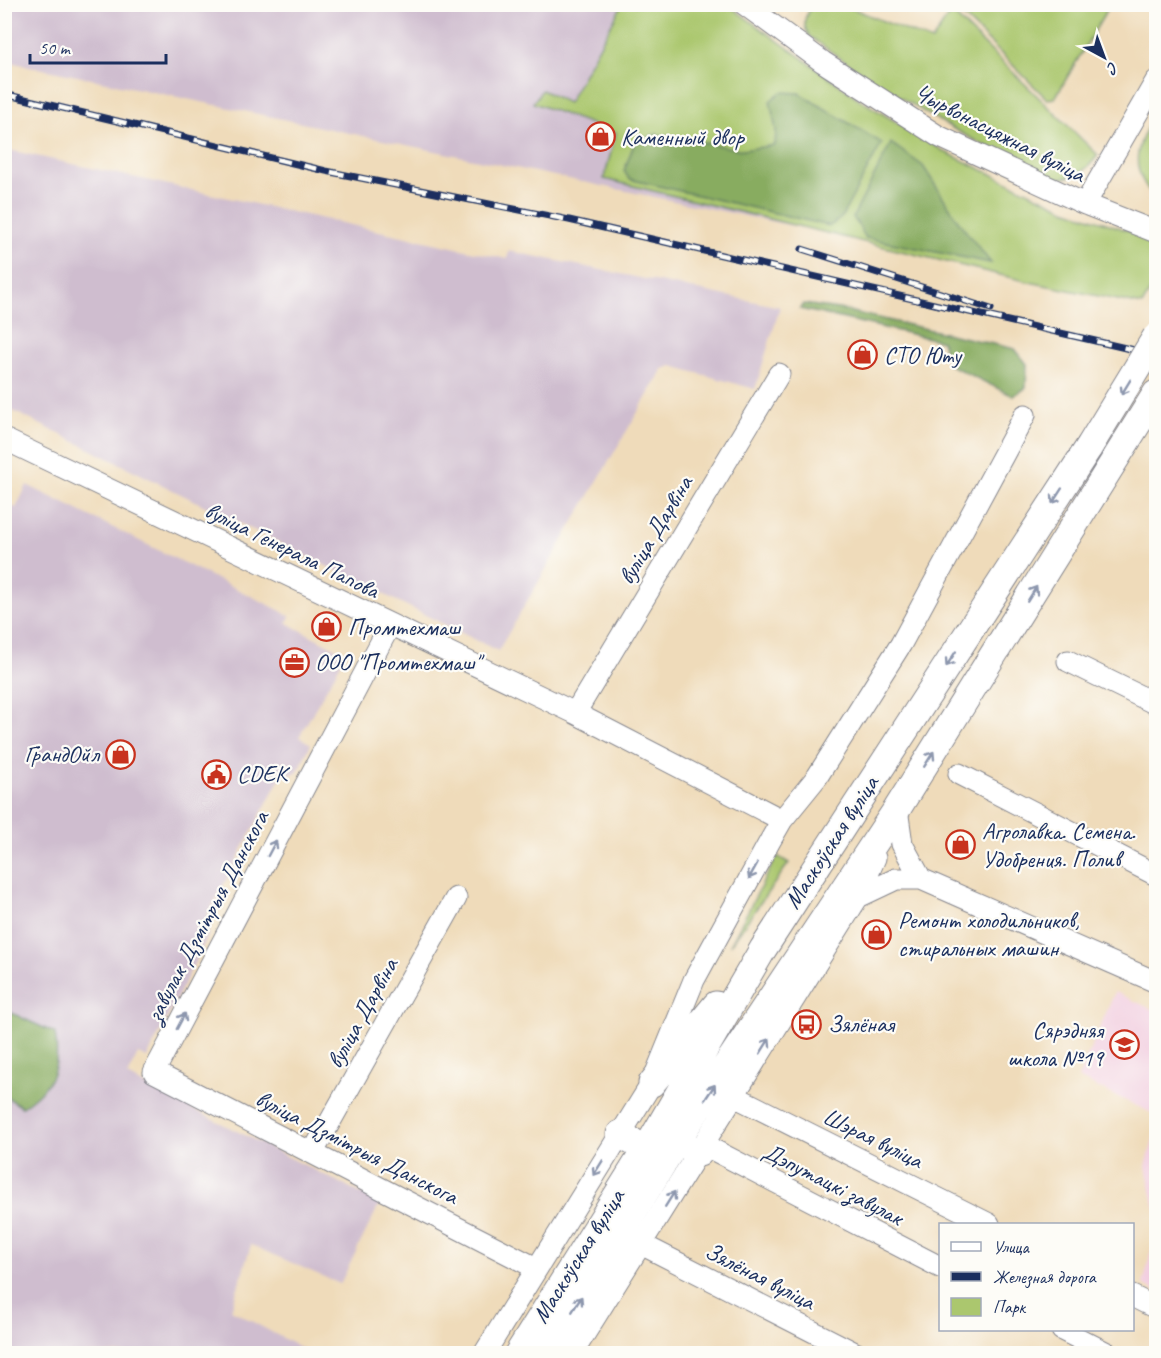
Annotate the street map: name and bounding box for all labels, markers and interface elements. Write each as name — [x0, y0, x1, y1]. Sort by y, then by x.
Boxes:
scale bar — [30, 27, 166, 65]
north arrow — [1074, 27, 1134, 87]
text: 50 m — [39, 37, 72, 59]
text: С — [1102, 57, 1123, 79]
street label: Чырвонасцяжная вуліца — [910, 77, 1092, 190]
shop icon: Каменный двор — [584, 121, 616, 153]
place label: Каменный двор — [621, 122, 746, 152]
shop icon: СТО Юту — [847, 339, 879, 371]
place label: СТО Юту — [884, 340, 963, 370]
one-way arrow — [1120, 378, 1132, 395]
street label: вуліца Дарвіна — [611, 469, 700, 590]
one-way arrow — [1051, 487, 1063, 504]
street label: вуліца Генерала Папова — [200, 495, 385, 606]
one-way arrow — [1027, 586, 1039, 603]
shop icon: Промтехмаш — [311, 611, 343, 643]
place label: Промтехмаш — [348, 612, 461, 642]
office icon: ООО "Промтехмаш" — [278, 646, 310, 678]
place label: ООО "Промтехмаш" — [315, 647, 486, 677]
one-way arrow — [944, 650, 956, 667]
shop icon: ГрандОйл — [104, 738, 136, 770]
place label: ГрандОйл — [25, 739, 100, 769]
one-way arrow — [923, 751, 935, 768]
public building icon: CDEK — [200, 758, 232, 790]
place label: CDEK — [237, 759, 291, 789]
street label: Маскоўская вуліца — [777, 769, 886, 914]
street label: завулак Дзмітрыя Данскога — [137, 804, 277, 1030]
place label: Агролавка. Семена. Удобрения. Полив — [982, 816, 1136, 874]
shop icon: Агролавка. Семена. Удобрения. Полив — [945, 829, 977, 861]
one-way arrow — [266, 840, 278, 857]
one-way arrow — [747, 862, 759, 879]
place label: Ремонт холодильников, стиральных машин — [898, 905, 1080, 963]
shop icon: Ремонт холодильников, стиральных машин — [861, 918, 893, 950]
street label: вуліца Дарвіна — [319, 951, 405, 1073]
bus stop icon: Зялёная — [791, 1008, 823, 1040]
place label: Зялёная — [828, 1009, 895, 1039]
one-way arrow — [176, 1012, 187, 1030]
place label: Сярэдняя школа №19 — [1008, 1015, 1105, 1073]
school or university icon: Сярэдняя школа №19 — [1108, 1028, 1140, 1060]
one-way arrow — [759, 1038, 771, 1055]
street label: вуліца Дзмітрыя Данскога — [251, 1083, 465, 1212]
one-way arrow — [703, 1083, 716, 1100]
street label: Шэрая вуліца — [818, 1101, 929, 1176]
street label: Дэпутацкі завулак — [757, 1136, 910, 1234]
one-way arrow — [592, 1159, 604, 1176]
street label: Маскоўская вуліца — [525, 1182, 632, 1328]
one-way arrow — [663, 1190, 676, 1207]
legend — [939, 1223, 1134, 1331]
street label: Зялёная вуліца — [700, 1236, 821, 1317]
text: Улица — [993, 1236, 1030, 1258]
text: Железная дорога — [993, 1266, 1097, 1289]
one-way arrow — [572, 1296, 584, 1313]
text: Парк — [993, 1296, 1027, 1318]

